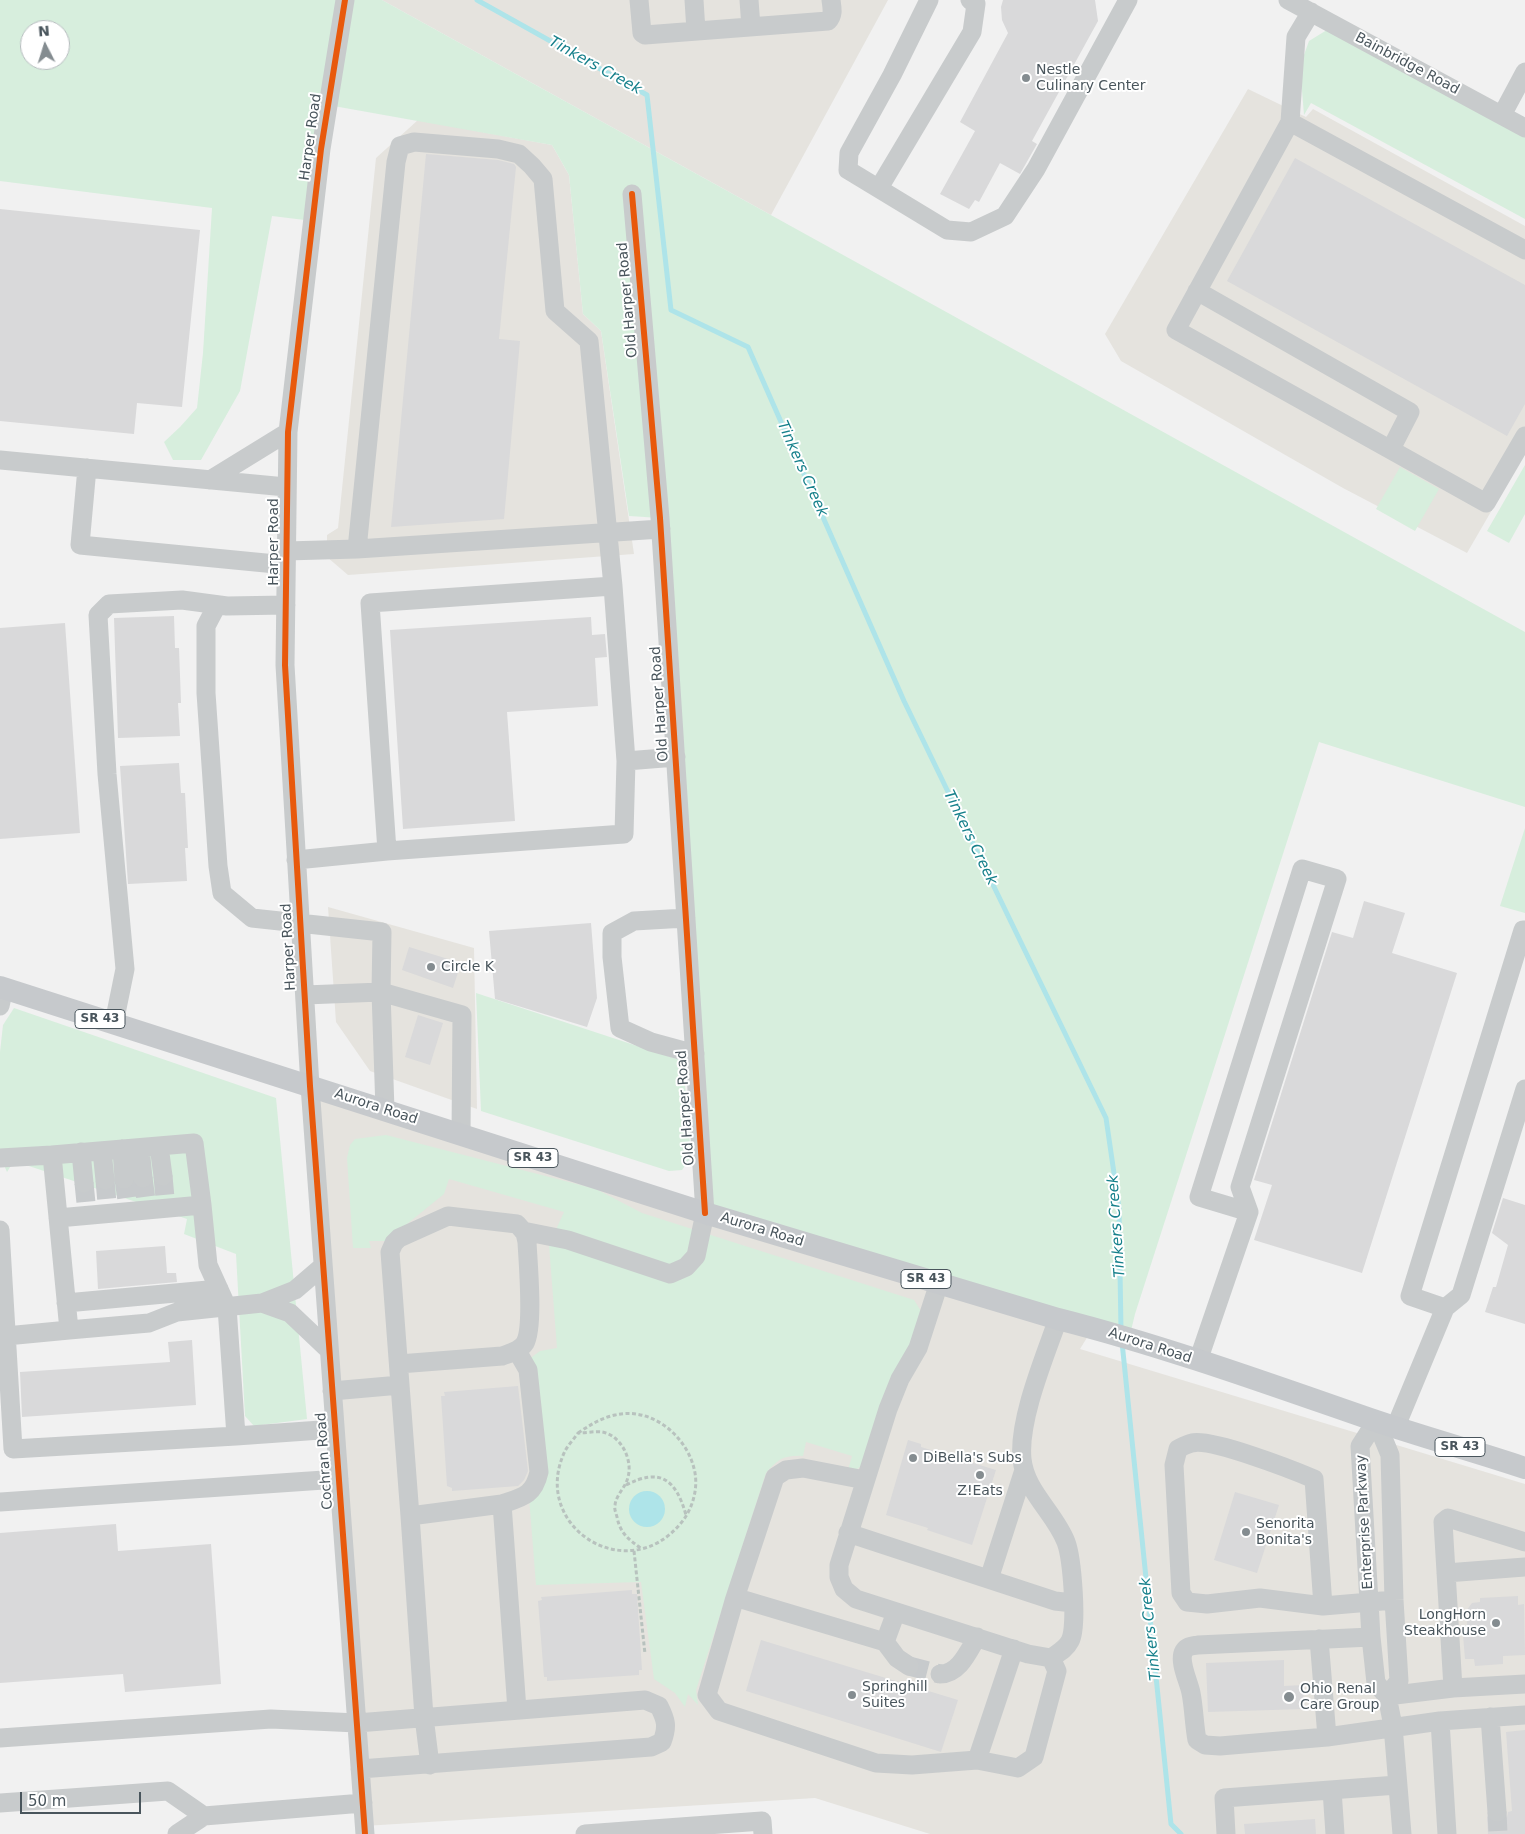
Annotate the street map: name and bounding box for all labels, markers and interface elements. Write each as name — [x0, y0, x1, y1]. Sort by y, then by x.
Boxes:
north arrow — [20, 20, 70, 70]
text: N — [37, 23, 50, 40]
street label: Bainbridge Road — [1352, 29, 1462, 99]
water label: Tinkers Creek — [545, 33, 645, 99]
place label: Nestle Culinary Center — [1036, 62, 1145, 94]
marker: Nestle Culinary Center — [1020, 72, 1032, 84]
street label: Harper Road — [297, 92, 325, 182]
street label: Old Harper Road — [615, 242, 641, 358]
water label: Tinkers Creek — [773, 418, 831, 520]
street label: Harper Road — [266, 498, 282, 586]
street label: Old Harper Road — [648, 646, 672, 762]
water label: Tinkers Creek — [939, 788, 1001, 888]
street label: Harper Road — [278, 903, 300, 991]
place label: Circle K — [441, 959, 494, 975]
marker: Circle K — [425, 961, 437, 973]
road number: SR 43 — [75, 1010, 125, 1028]
street label: Old Harper Road — [674, 1050, 698, 1166]
street label: Aurora Road — [332, 1086, 420, 1128]
road number: SR 43 — [508, 1148, 558, 1168]
water label: Tinkers Creek — [1104, 1174, 1130, 1278]
street label: Aurora Road — [718, 1209, 806, 1251]
road number: SR 43 — [901, 1270, 951, 1288]
street label: Aurora Road — [1106, 1325, 1194, 1367]
street label: Cochran Road — [313, 1412, 337, 1510]
road number: SR 43 — [1435, 1438, 1485, 1456]
place label: DiBella's Subs — [923, 1450, 1022, 1466]
marker: DiBella's Subs — [907, 1452, 919, 1464]
street label: Enterprise Parkway — [1353, 1454, 1377, 1590]
marker: Z!Eats — [974, 1469, 986, 1481]
place label: Z!Eats — [957, 1483, 1003, 1499]
place label: Senorita Bonita's — [1256, 1516, 1315, 1548]
marker: Senorita Bonita's — [1240, 1526, 1252, 1538]
water label: Tinkers Creek — [1137, 1577, 1165, 1681]
place label: LongHorn Steakhouse — [1404, 1607, 1486, 1640]
marker: LongHorn Steakhouse — [1490, 1617, 1502, 1629]
place label: Springhill Suites — [862, 1679, 928, 1711]
place label: Ohio Renal Care Group — [1300, 1681, 1379, 1714]
marker: Springhill Suites — [846, 1689, 858, 1701]
marker: Ohio Renal Care Group — [1282, 1690, 1296, 1704]
scale bar — [22, 1782, 144, 1814]
text: 50 m — [28, 1792, 66, 1810]

